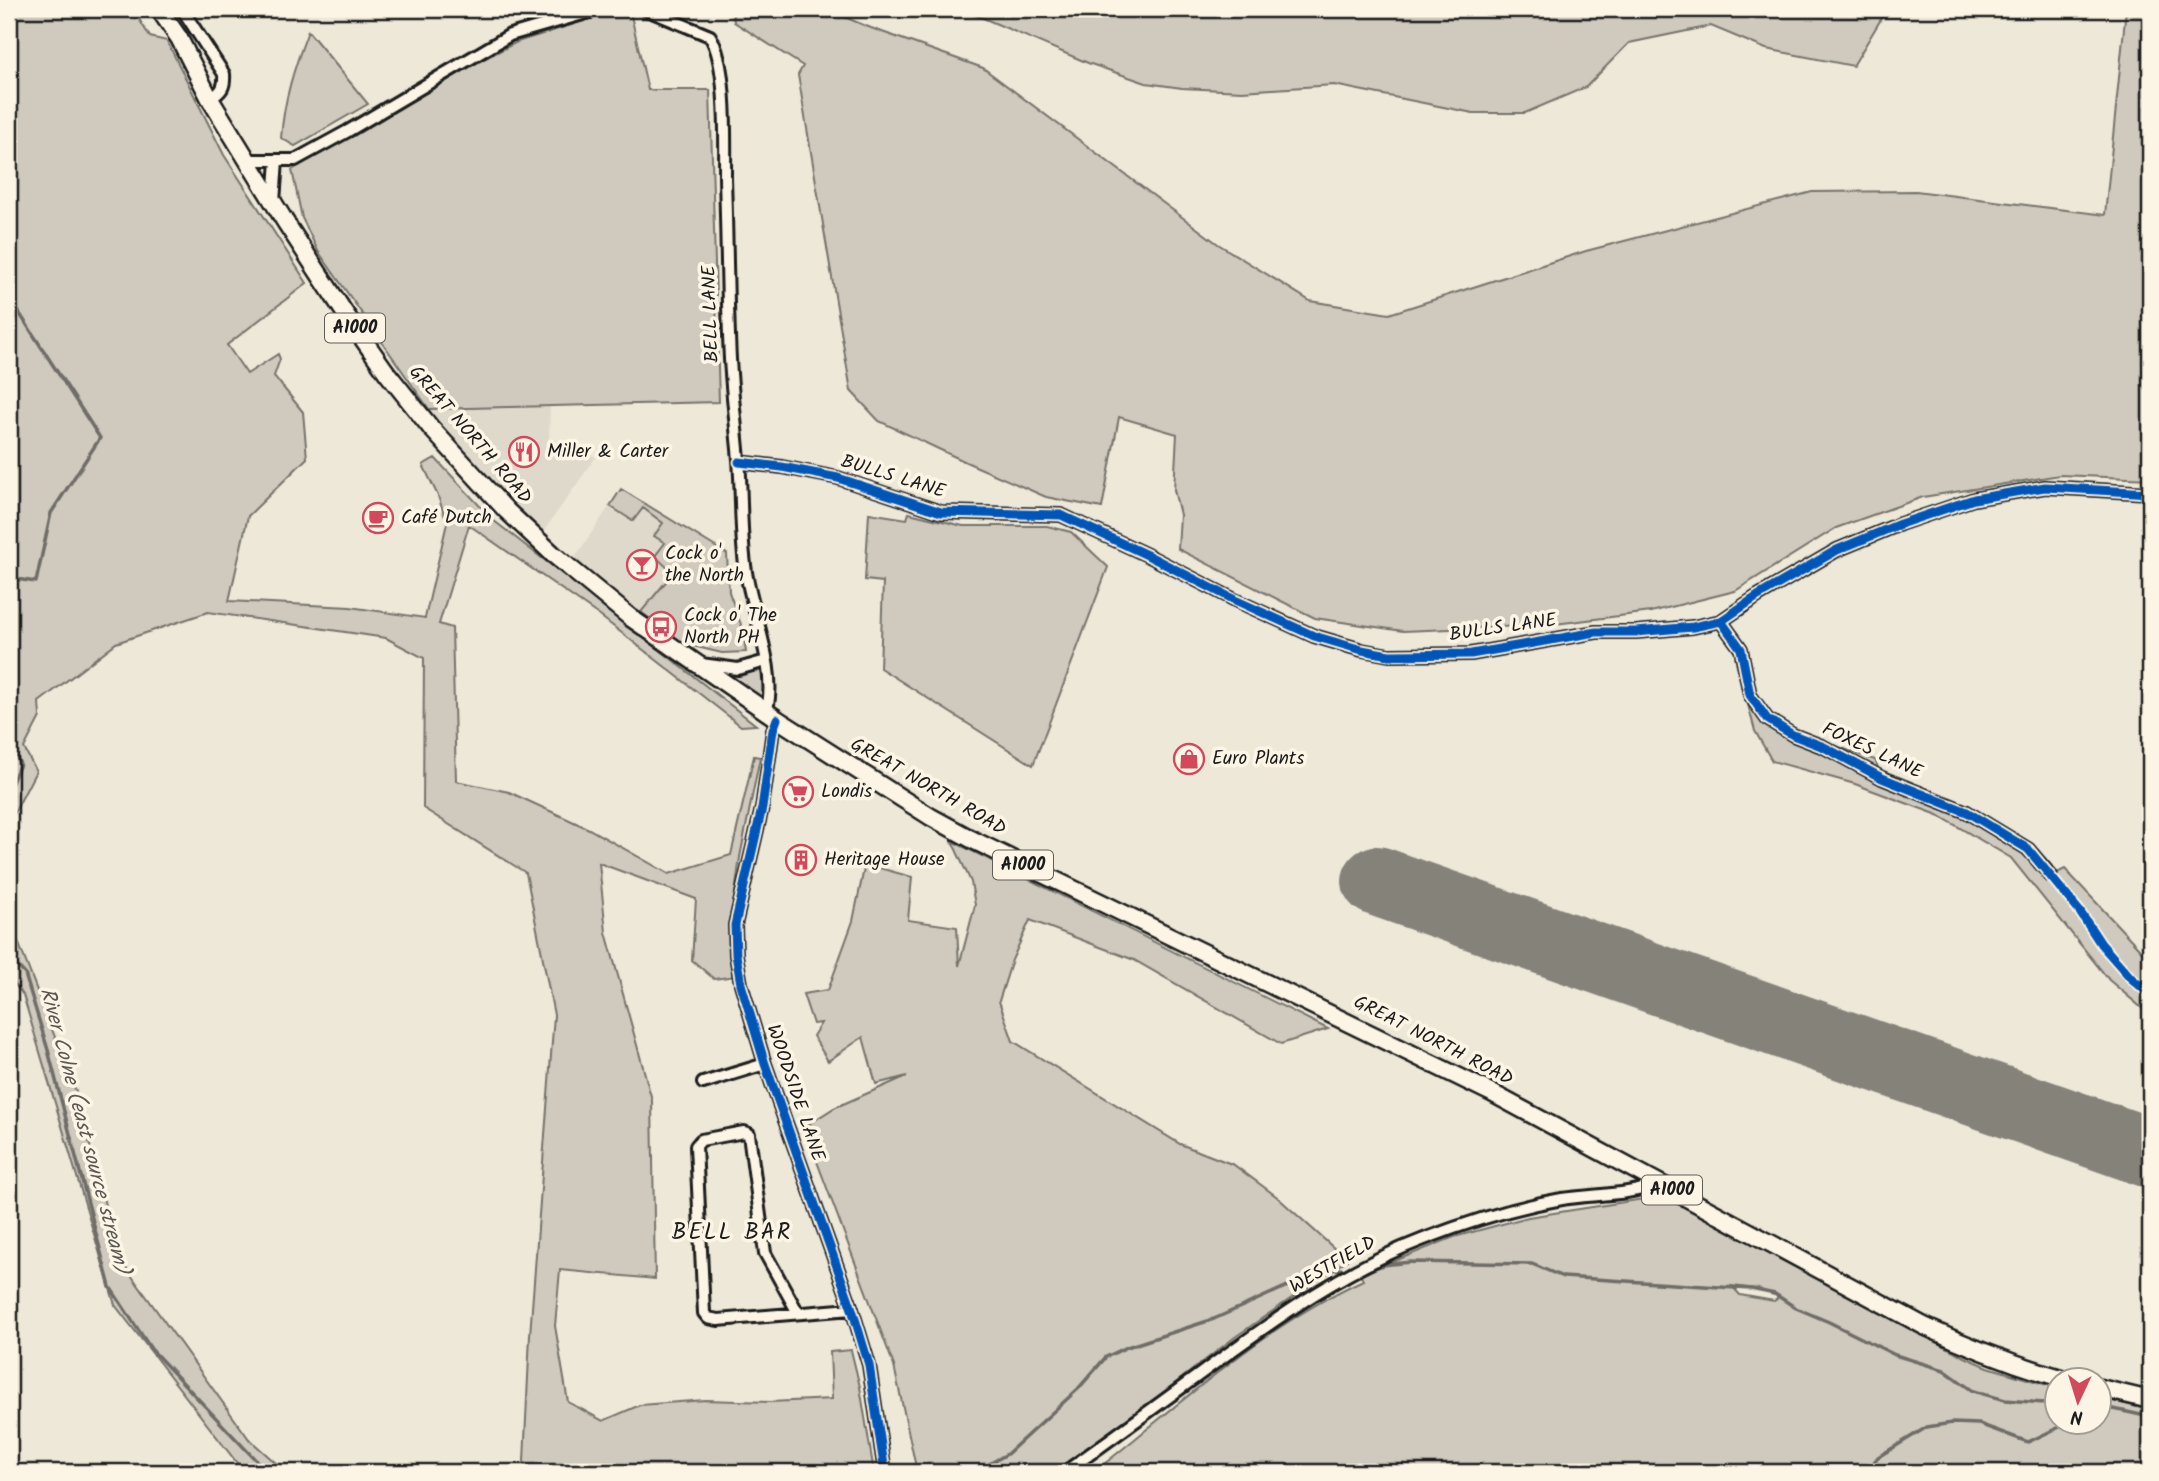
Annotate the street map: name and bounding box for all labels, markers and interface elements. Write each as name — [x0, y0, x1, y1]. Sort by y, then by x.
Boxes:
street label: BELL LANE — [694, 264, 728, 363]
road number: A1000 — [325, 314, 385, 342]
street label: GREAT NORTH ROAD — [401, 359, 539, 511]
restaurant icon: Miller & Carter — [507, 435, 541, 469]
place label: Miller & Carter — [547, 437, 670, 467]
street label: BULLS LANE — [837, 447, 950, 507]
cafe icon: Café Dutch — [361, 501, 395, 535]
place label: Café Dutch — [401, 503, 492, 533]
place label: Cock o' the North — [665, 539, 744, 591]
bar icon: Cock o' the North — [625, 548, 659, 582]
place label: Cock o' The North PH — [684, 601, 777, 653]
street label: BULLS LANE — [1448, 606, 1559, 650]
bus stop icon: Cock o' The North PH — [644, 610, 678, 644]
street label: FOXES LANE — [1817, 715, 1928, 788]
street label: GREAT NORTH ROAD — [844, 730, 1012, 844]
shop icon: Euro Plants — [1172, 742, 1206, 776]
place label: Euro Plants — [1212, 744, 1304, 774]
supermarket icon: Londis — [781, 775, 815, 809]
place label: Londis — [821, 777, 872, 807]
building icon: Heritage House — [784, 843, 818, 877]
place label: Heritage House — [824, 845, 945, 875]
road number: A1000 — [993, 850, 1053, 880]
water label: River Colne (east source stream) — [30, 984, 139, 1280]
street label: GREAT NORTH ROAD — [1348, 988, 1518, 1094]
street label: WOODSIDE LANE — [757, 1020, 833, 1166]
road number: A1000 — [1642, 1176, 1702, 1204]
district label: BELL BAR — [672, 1215, 792, 1251]
street label: WESTFIELD — [1284, 1228, 1382, 1302]
north arrow — [2044, 1366, 2114, 1436]
text: N — [2070, 1401, 2084, 1431]

